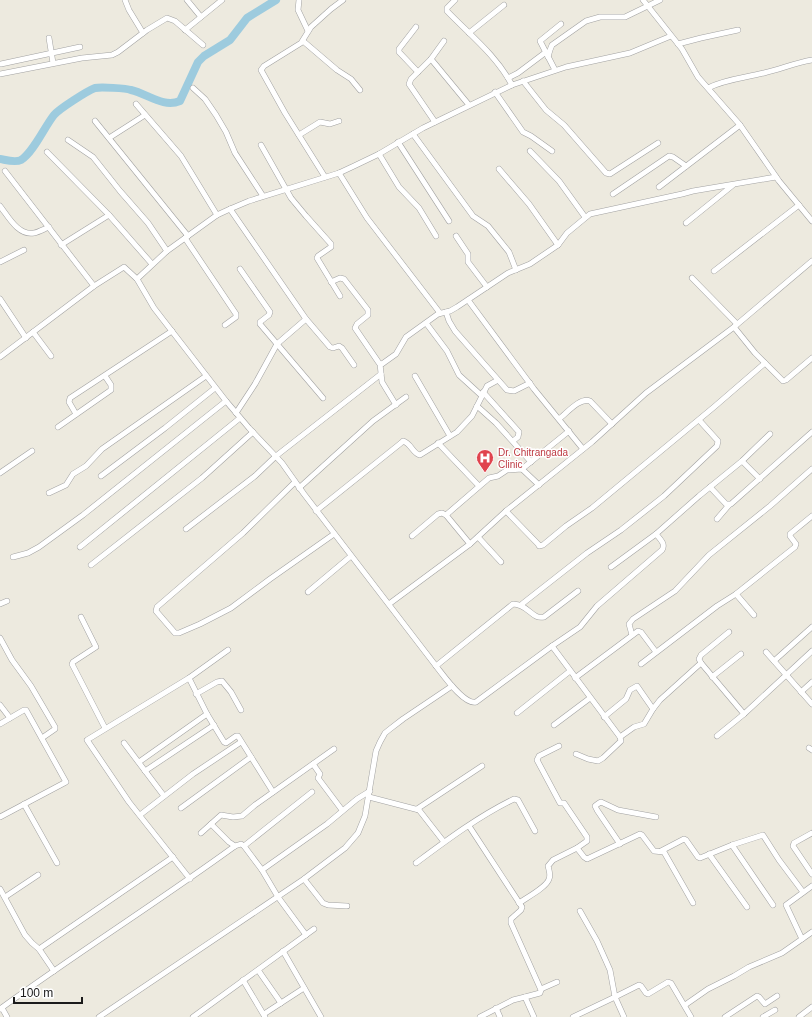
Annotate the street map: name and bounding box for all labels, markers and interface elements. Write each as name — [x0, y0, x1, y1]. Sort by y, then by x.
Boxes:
place label: Dr. Chitrangada Clinic — [498, 447, 568, 470]
hospital icon: Dr. Chitrangada Clinic — [475, 448, 495, 473]
scale bar — [14, 979, 82, 1005]
text: 100 m — [20, 986, 53, 1000]

